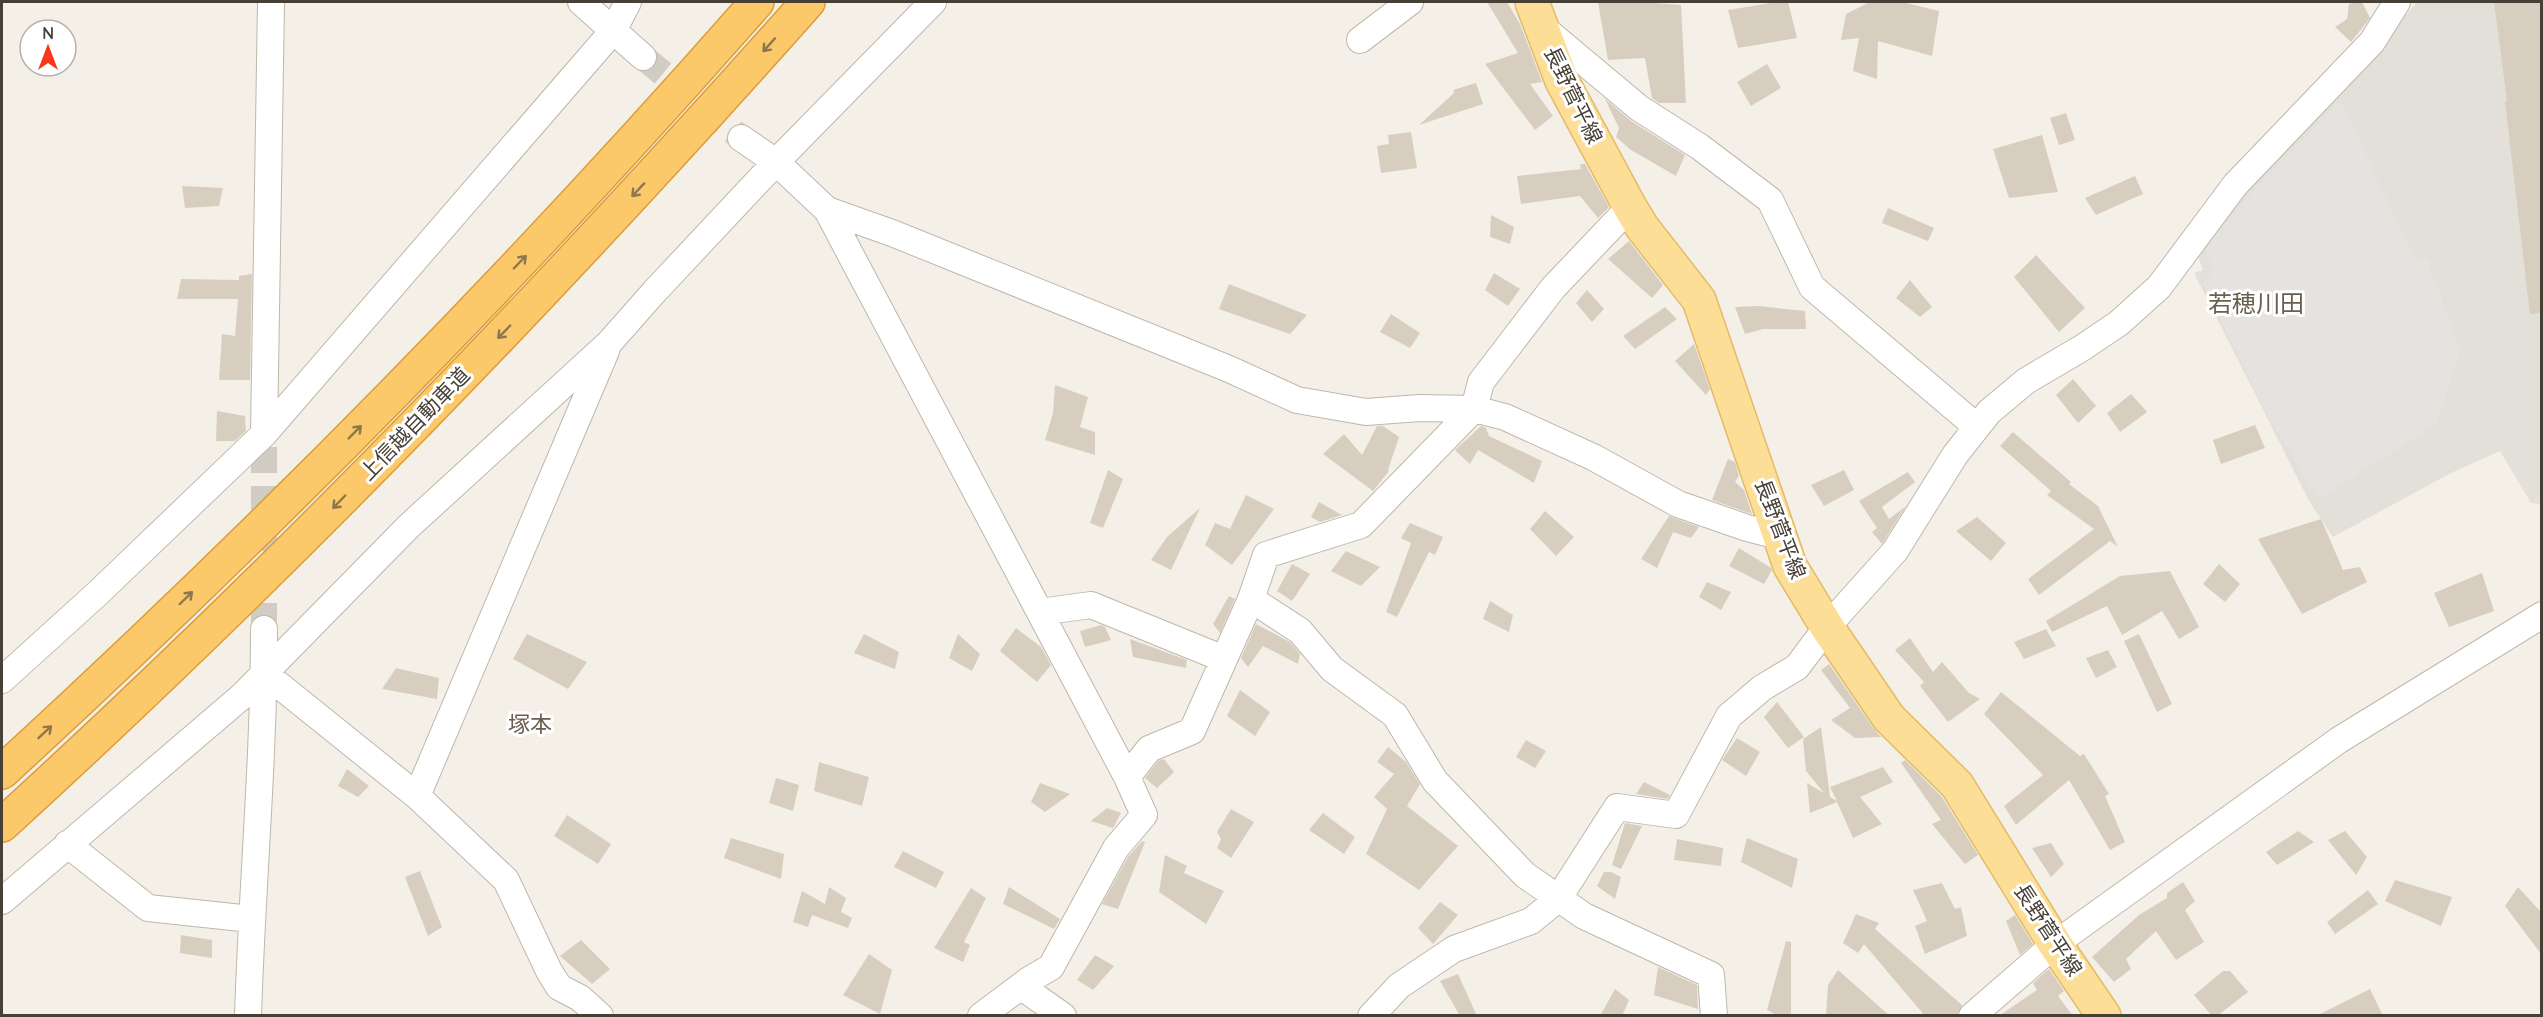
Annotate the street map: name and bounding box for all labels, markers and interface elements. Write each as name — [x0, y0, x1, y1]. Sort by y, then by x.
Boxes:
north arrow — [18, 18, 78, 78]
text: N — [42, 23, 54, 43]
one-way arrow — [762, 37, 776, 52]
street label: 長野菅平線 — [1539, 42, 1609, 147]
one-way arrow — [631, 182, 645, 197]
one-way arrow — [513, 254, 528, 269]
district label: 若穂川田 — [2208, 288, 2304, 318]
one-way arrow — [497, 324, 512, 339]
street label: 上信越自動車道 — [354, 361, 475, 485]
one-way arrow — [347, 424, 362, 439]
street label: 長野菅平線 — [1750, 475, 1812, 582]
one-way arrow — [332, 494, 347, 509]
one-way arrow — [179, 591, 194, 606]
district label: 塚本 — [508, 710, 552, 738]
one-way arrow — [37, 725, 52, 739]
street label: 長野菅平線 — [2009, 878, 2088, 981]

